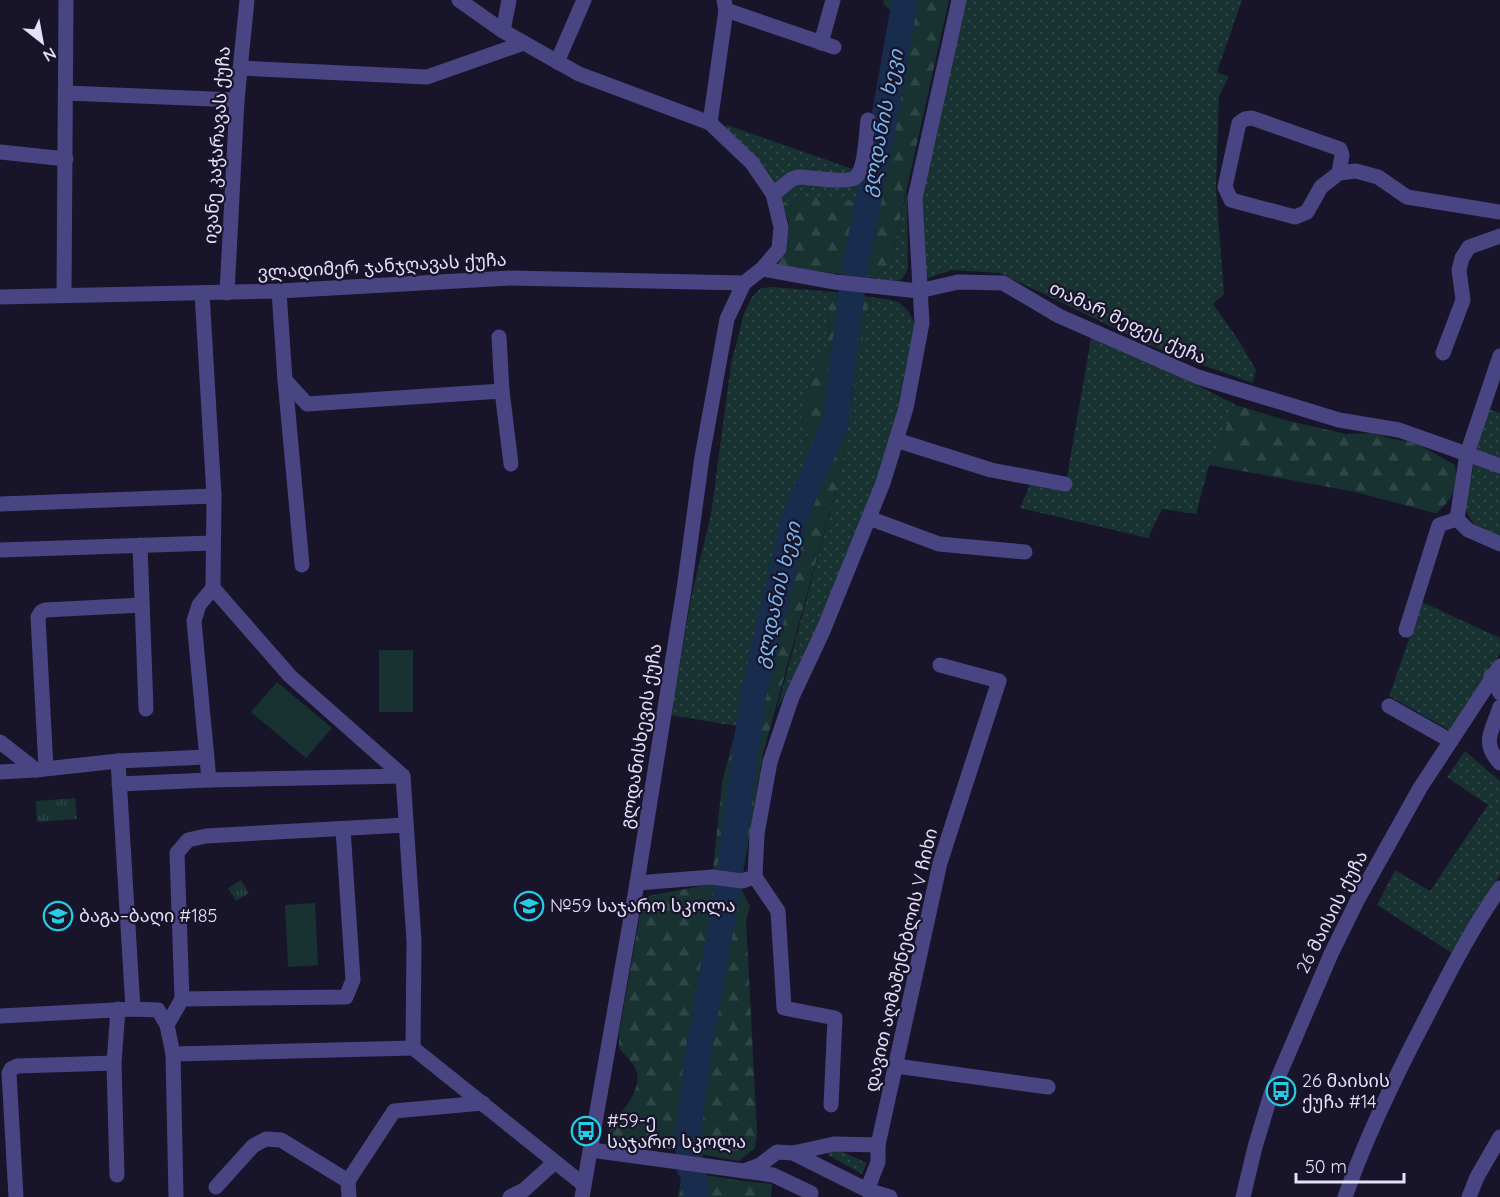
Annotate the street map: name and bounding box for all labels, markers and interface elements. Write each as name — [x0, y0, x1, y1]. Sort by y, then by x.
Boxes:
north arrow — [12, 12, 72, 72]
text: N — [40, 43, 60, 66]
street label: ივანე კაჭარავას ქუჩა — [198, 45, 235, 245]
water label: გლდანის ხევი — [855, 46, 908, 199]
street label: ვლადიმერ ჯანჯღავას ქუჩა — [257, 247, 507, 284]
street label: თამარ მეფეს ქუჩა — [1046, 276, 1210, 369]
water label: გლდანის ხევი — [748, 518, 806, 670]
street label: გლდანისხევის ქუჩა — [614, 642, 667, 830]
street label: დავით აღმაშენებლის V ჩიხი — [859, 826, 942, 1094]
street label: 26 მაისის ქუჩა — [1291, 847, 1372, 977]
school or university icon: №59 საჯარო სკოლა — [513, 890, 545, 922]
place label: №59 საჯარო სკოლა — [550, 894, 736, 917]
school or university icon: ბაგა–ბაღი #185 — [42, 900, 74, 932]
place label: ბაგა–ბაღი #185 — [79, 904, 217, 927]
place label: 26 მაისის ქუჩა #14 — [1302, 1069, 1390, 1113]
bus stop icon: 26 მაისის ქუჩა #14 — [1265, 1075, 1297, 1107]
place label: #59-ე საჯარო სკოლა — [607, 1109, 746, 1153]
bus stop icon: #59-ე საჯარო სკოლა — [570, 1115, 602, 1147]
scale bar — [1296, 1146, 1404, 1184]
text: 50 m — [1305, 1155, 1347, 1178]

